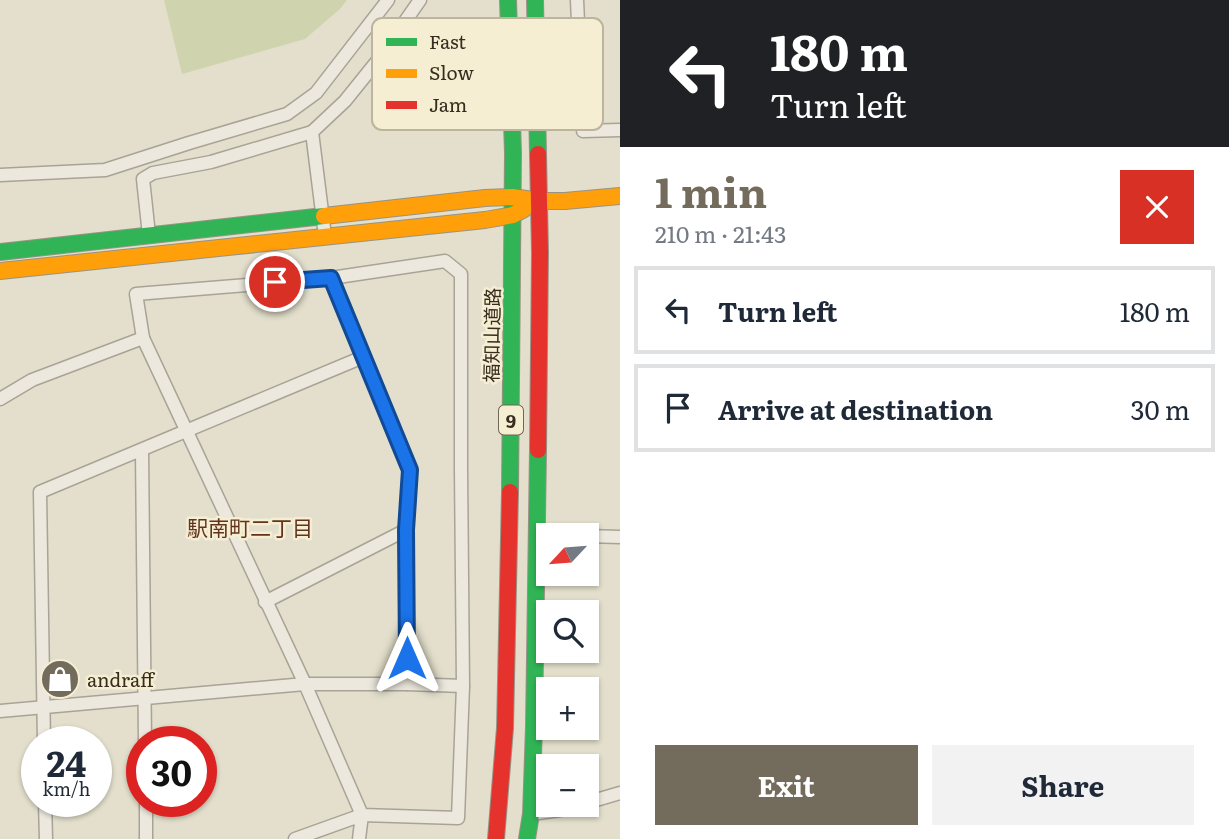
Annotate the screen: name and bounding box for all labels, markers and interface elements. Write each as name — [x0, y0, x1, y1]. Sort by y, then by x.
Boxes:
text: 180 m — [770, 13, 908, 86]
legend — [372, 18, 603, 130]
text: Fast — [429, 27, 466, 55]
icon: left — [655, 28, 746, 119]
text: Slow — [429, 58, 474, 86]
text: Turn left — [770, 80, 907, 128]
text: Jam — [429, 90, 467, 118]
text: 1 min — [655, 159, 767, 221]
button: close — [1120, 170, 1194, 244]
text: 210 m · 21:43 — [655, 216, 786, 250]
pin — [245, 252, 305, 312]
icon: arrive — [256, 263, 294, 301]
street label: 福知山道路 — [476, 287, 506, 383]
icon: left — [659, 291, 697, 329]
text: Turn left — [718, 291, 837, 330]
text: 180 m — [1120, 291, 1190, 330]
icon: arrive — [659, 389, 697, 427]
text: Arrive at destination — [718, 389, 993, 428]
text: 30 m — [1130, 389, 1190, 428]
road number: 9 — [499, 406, 523, 434]
district label: 駅南町二丁目 — [187, 511, 313, 542]
north arrow — [536, 523, 598, 586]
map controls — [536, 523, 599, 817]
button: search — [536, 600, 599, 663]
position arrow — [370, 621, 444, 695]
shop icon: andraff — [39, 658, 81, 700]
place label: andraff — [87, 665, 155, 693]
button: + — [536, 677, 599, 740]
speed limit sign: 30 — [126, 726, 217, 817]
text: 24 — [47, 736, 86, 788]
button: Exit — [655, 745, 918, 825]
button: Share — [932, 745, 1194, 825]
button: − — [536, 754, 599, 817]
text: km/h — [43, 775, 90, 802]

